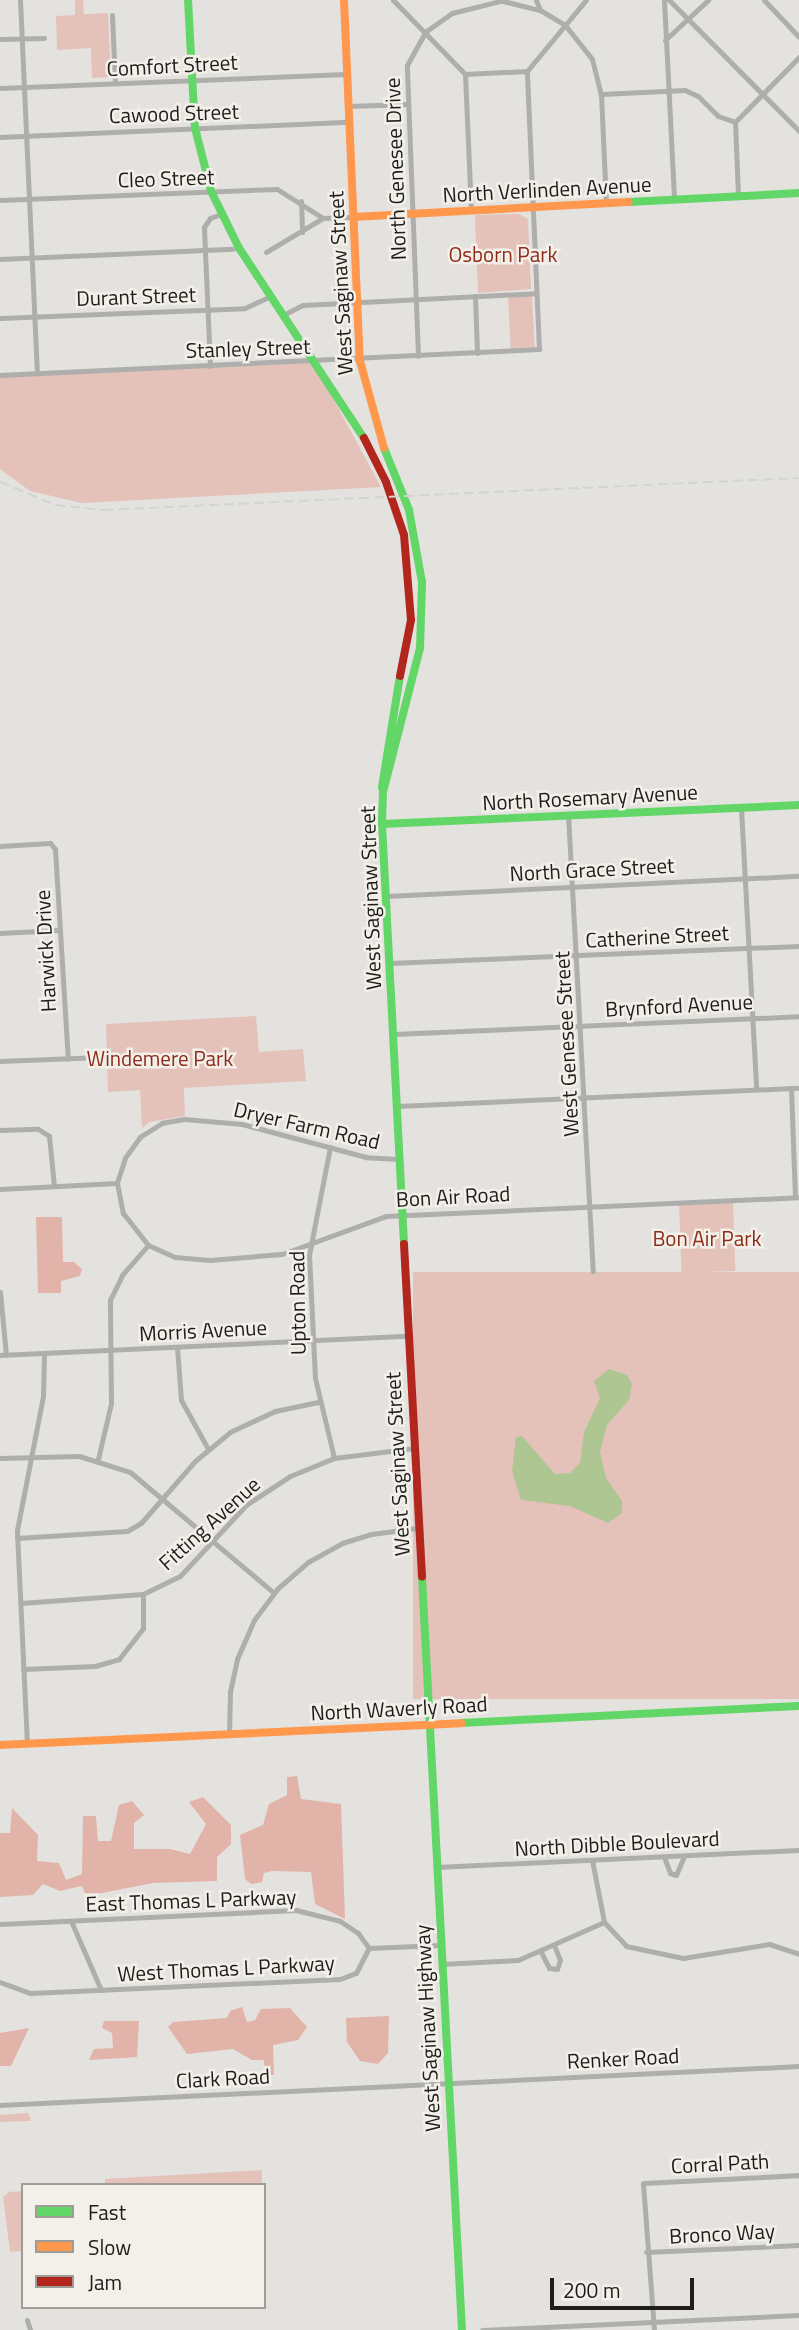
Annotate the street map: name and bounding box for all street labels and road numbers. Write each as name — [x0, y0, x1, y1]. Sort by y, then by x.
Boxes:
street label: Comfort Street — [106, 49, 238, 81]
street label: North Genesee Drive — [379, 77, 411, 261]
street label: Cawood Street — [109, 98, 239, 128]
street label: Cleo Street — [117, 164, 215, 192]
street label: North Verlinden Avenue — [442, 171, 652, 207]
street label: West Saginaw Street — [323, 190, 357, 376]
street label: Durant Street — [76, 281, 196, 311]
street label: Stanley Street — [185, 333, 311, 363]
street label: North Rosemary Avenue — [482, 779, 698, 815]
street label: West Saginaw Street — [354, 805, 386, 991]
street label: North Grace Street — [509, 852, 675, 886]
street label: Harwick Drive — [29, 889, 61, 1013]
street label: Catherine Street — [585, 920, 729, 952]
street label: West Genesee Street — [549, 951, 583, 1137]
street label: Brynford Avenue — [605, 989, 753, 1021]
street label: Dryer Farm Road — [232, 1096, 382, 1154]
street label: Bon Air Road — [395, 1180, 511, 1212]
street label: Upton Road — [283, 1251, 311, 1355]
street label: Morris Avenue — [139, 1314, 267, 1346]
street label: West Saginaw Street — [380, 1371, 414, 1557]
street label: Fitting Avenue — [153, 1471, 265, 1575]
street label: North Waverly Road — [310, 1691, 488, 1725]
street label: North Dibble Boulevard — [514, 1825, 720, 1861]
street label: East Thomas L Parkway — [85, 1884, 297, 1916]
street label: West Saginaw Highway — [409, 1924, 445, 2132]
street label: West Thomas L Parkway — [117, 1950, 335, 1986]
street label: Renker Road — [566, 2042, 680, 2074]
street label: Clark Road — [175, 2063, 271, 2093]
street label: Corral Path — [670, 2148, 770, 2178]
street label: Bronco Way — [668, 2218, 776, 2248]

